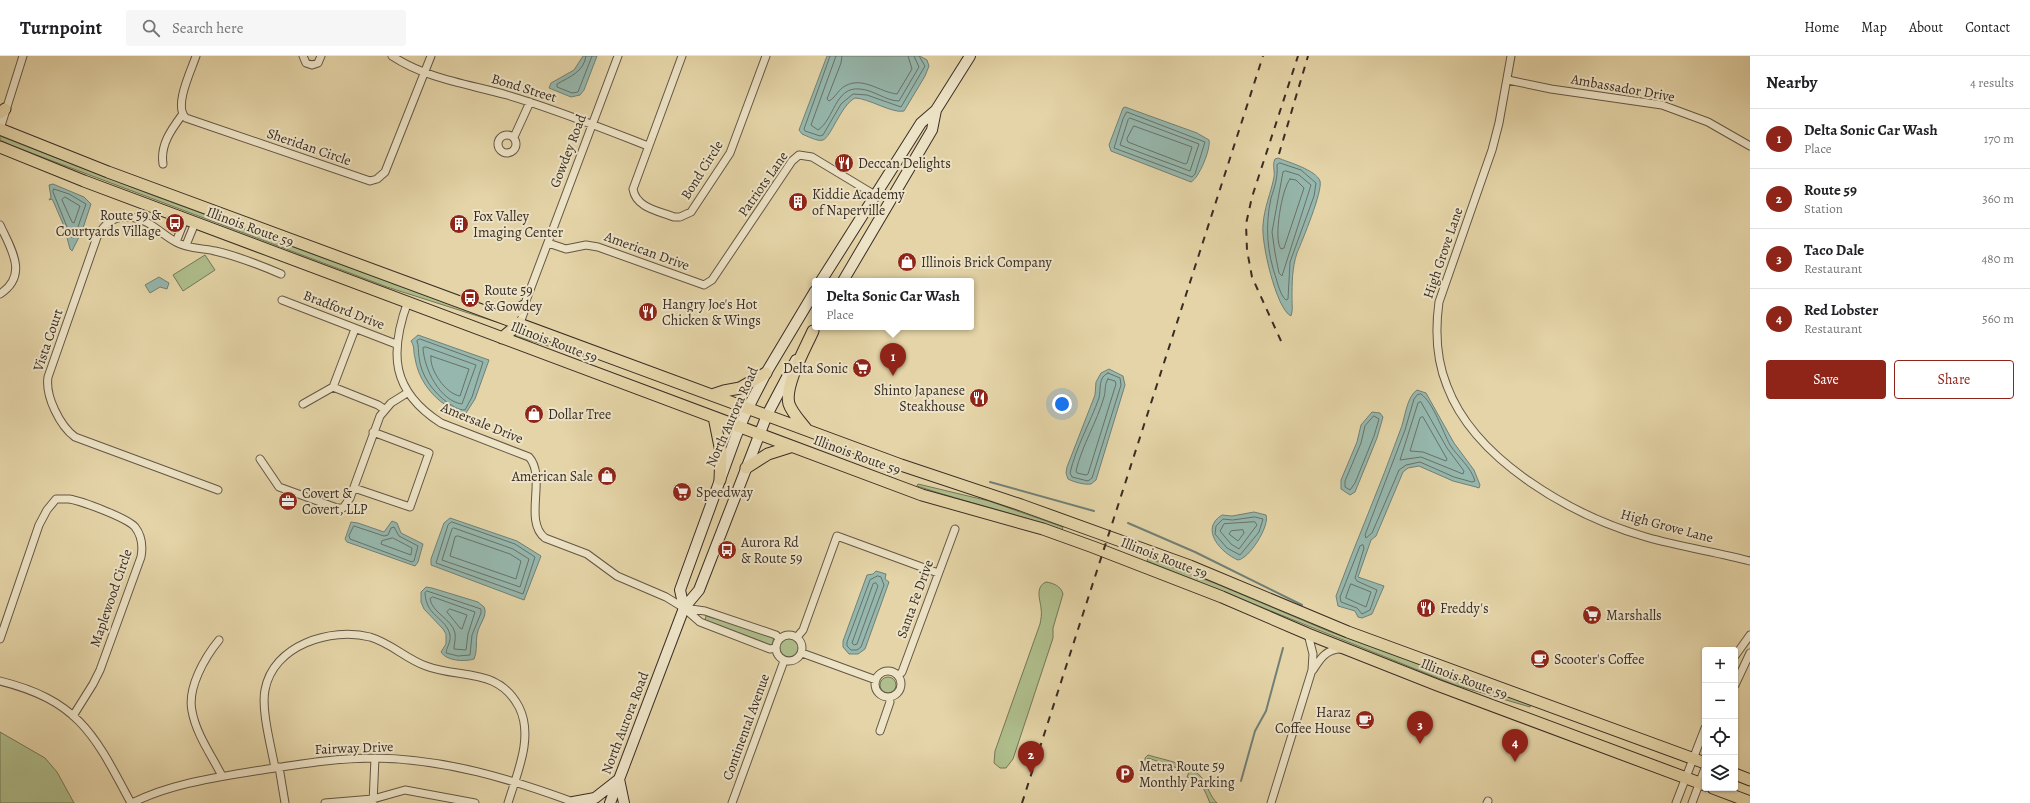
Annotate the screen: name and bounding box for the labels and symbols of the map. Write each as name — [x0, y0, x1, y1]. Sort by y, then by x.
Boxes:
street label: Bond Street — [489, 69, 559, 107]
street label: Ambassador Drive — [1569, 69, 1676, 106]
street label: Gowdey Road — [545, 111, 591, 191]
street label: Sheridan Circle — [264, 124, 354, 170]
street label: Bond Circle — [676, 137, 728, 203]
street label: Patriots Lane — [734, 148, 792, 220]
restaurant icon: Deccan Delights — [833, 152, 855, 174]
place label: Deccan Delights — [858, 154, 951, 173]
place label: Kiddie Academy of Naperville — [812, 185, 905, 220]
building icon: Kiddie Academy of Naperville — [787, 191, 809, 213]
street label: Illinois Route 59 — [204, 202, 296, 252]
street label: High Grove Lane — [1419, 205, 1467, 301]
place label: Route 59 & Courtyards Village — [56, 206, 161, 241]
place label: Fox Valley Imaging Center — [473, 207, 564, 242]
bus stop icon: Route 59 & Courtyards Village — [164, 212, 186, 234]
building icon: Fox Valley Imaging Center — [448, 213, 470, 235]
street label: American Drive — [601, 226, 692, 275]
shop icon: Illinois Brick Company — [896, 251, 918, 273]
place label: Illinois Brick Company — [921, 253, 1052, 272]
place label: Route 59 & Gowdey — [484, 281, 543, 316]
street label: Bradford Drive — [301, 286, 387, 334]
bus stop icon: Route 59 & Gowdey — [459, 287, 481, 309]
place label: Hangry Joe's Hot Chicken & Wings — [662, 295, 761, 330]
restaurant icon: Hangry Joe's Hot Chicken & Wings — [637, 301, 659, 323]
street label: Vista Court — [28, 306, 68, 375]
street label: Illinois Route 59 — [508, 317, 600, 367]
pin: 1 — [880, 343, 906, 376]
supermarket icon: Delta Sonic — [851, 357, 873, 379]
place label: Delta Sonic — [783, 359, 848, 378]
street label: North Aurora Road — [701, 363, 763, 470]
place label: Shinto Japanese Steakhouse — [874, 381, 965, 416]
restaurant icon: Shinto Japanese Steakhouse — [968, 387, 990, 409]
your location — [1052, 394, 1072, 414]
street label: Amersale Drive — [437, 397, 526, 448]
shop icon: Dollar Tree — [523, 403, 545, 425]
place label: Dollar Tree — [548, 405, 611, 424]
street label: Illinois Route 59 — [811, 430, 903, 480]
shop icon: American Sale — [596, 465, 618, 487]
place label: American Sale — [511, 467, 593, 486]
supermarket icon: Speedway — [671, 481, 693, 503]
place label: Speedway — [696, 483, 754, 502]
place label: Covert & Covert, LLP — [302, 484, 368, 519]
office icon: Covert & Covert, LLP — [277, 490, 299, 512]
street label: High Grove Lane — [1619, 504, 1715, 548]
place label: Aurora Rd & Route 59 — [740, 533, 802, 568]
street label: Illinois Route 59 — [1118, 533, 1210, 583]
bus stop icon: Aurora Rd & Route 59 — [716, 539, 738, 561]
street label: Maplewood Circle — [85, 546, 137, 650]
street label: Santa Fe Drive — [892, 557, 938, 641]
restaurant icon: Freddy's — [1415, 597, 1437, 619]
place label: Freddy's — [1440, 599, 1489, 618]
supermarket icon: Marshalls — [1581, 604, 1603, 626]
place label: Marshalls — [1606, 606, 1662, 625]
cafe icon: Scooter's Coffee — [1529, 648, 1551, 670]
place label: Scooter's Coffee — [1554, 650, 1645, 669]
street label: Illinois Route 59 — [1418, 654, 1510, 704]
street label: North Aurora Road — [597, 669, 653, 777]
street label: Continental Avenue — [718, 671, 774, 783]
place label: Haraz Coffee House — [1275, 703, 1351, 738]
cafe icon: Haraz Coffee House — [1354, 709, 1376, 731]
pin: 3 — [1407, 711, 1433, 744]
pin: 4 — [1502, 729, 1528, 762]
street label: Fairway Drive — [314, 737, 394, 759]
pin: 2 — [1018, 741, 1044, 774]
place label: Metra Route 59 Monthly Parking — [1139, 757, 1235, 792]
parking icon: Metra Route 59 Monthly Parking — [1114, 763, 1136, 785]

